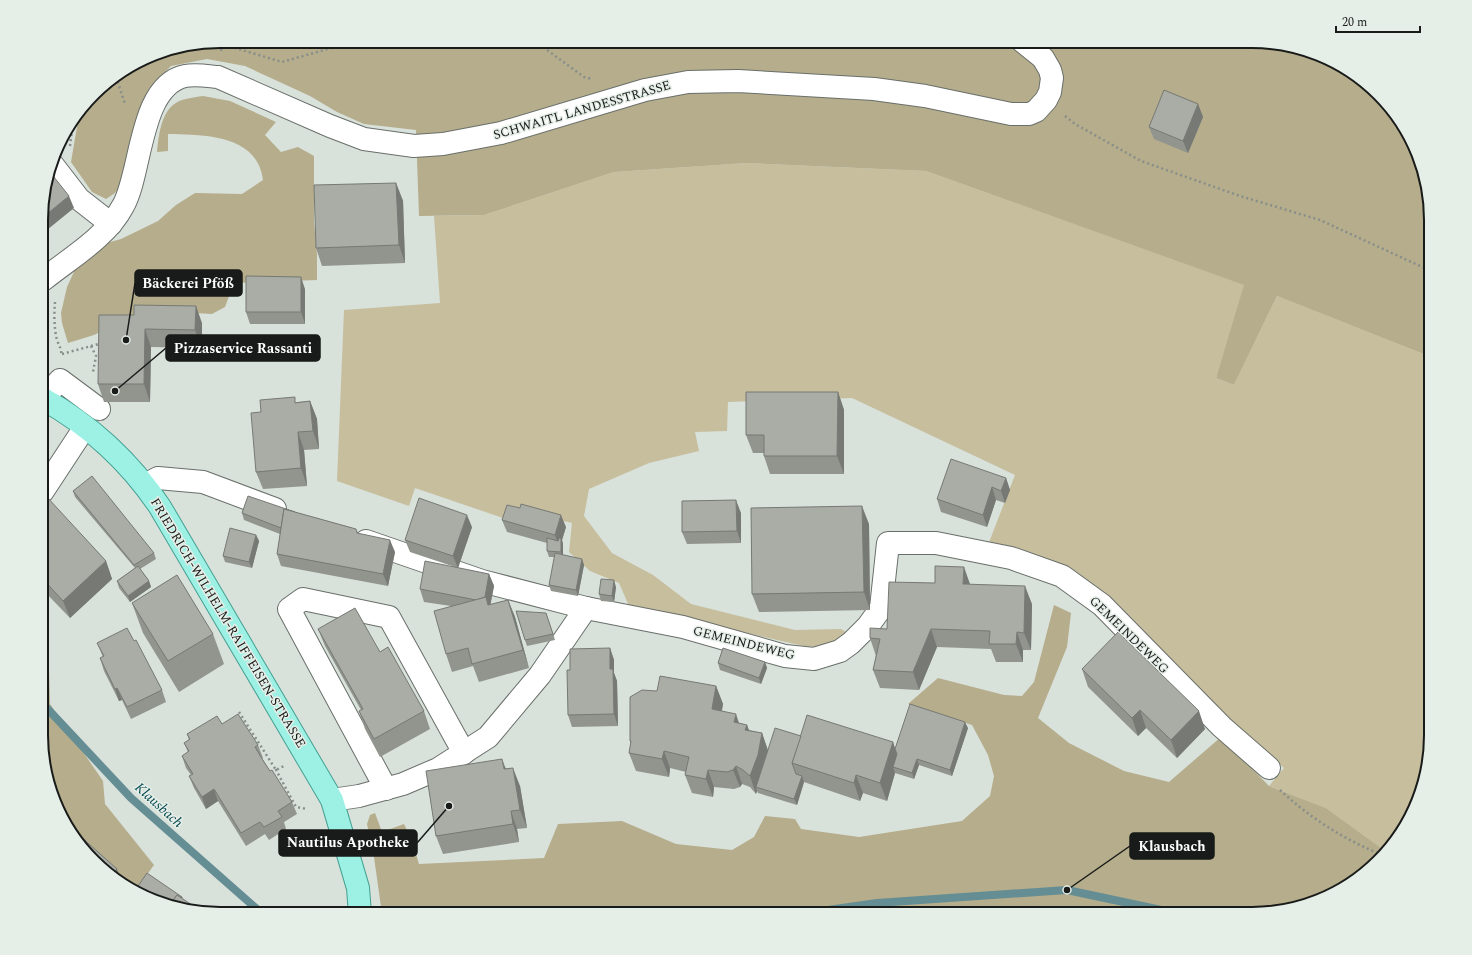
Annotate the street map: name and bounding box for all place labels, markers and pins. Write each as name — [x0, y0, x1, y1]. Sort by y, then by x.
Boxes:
callout: Bäckerei Pföß — [135, 270, 242, 296]
callout: Pizzaservice Rassanti — [166, 335, 320, 361]
callout: Nautilus Apotheke — [279, 830, 417, 856]
callout: Klausbach — [1130, 833, 1214, 859]

